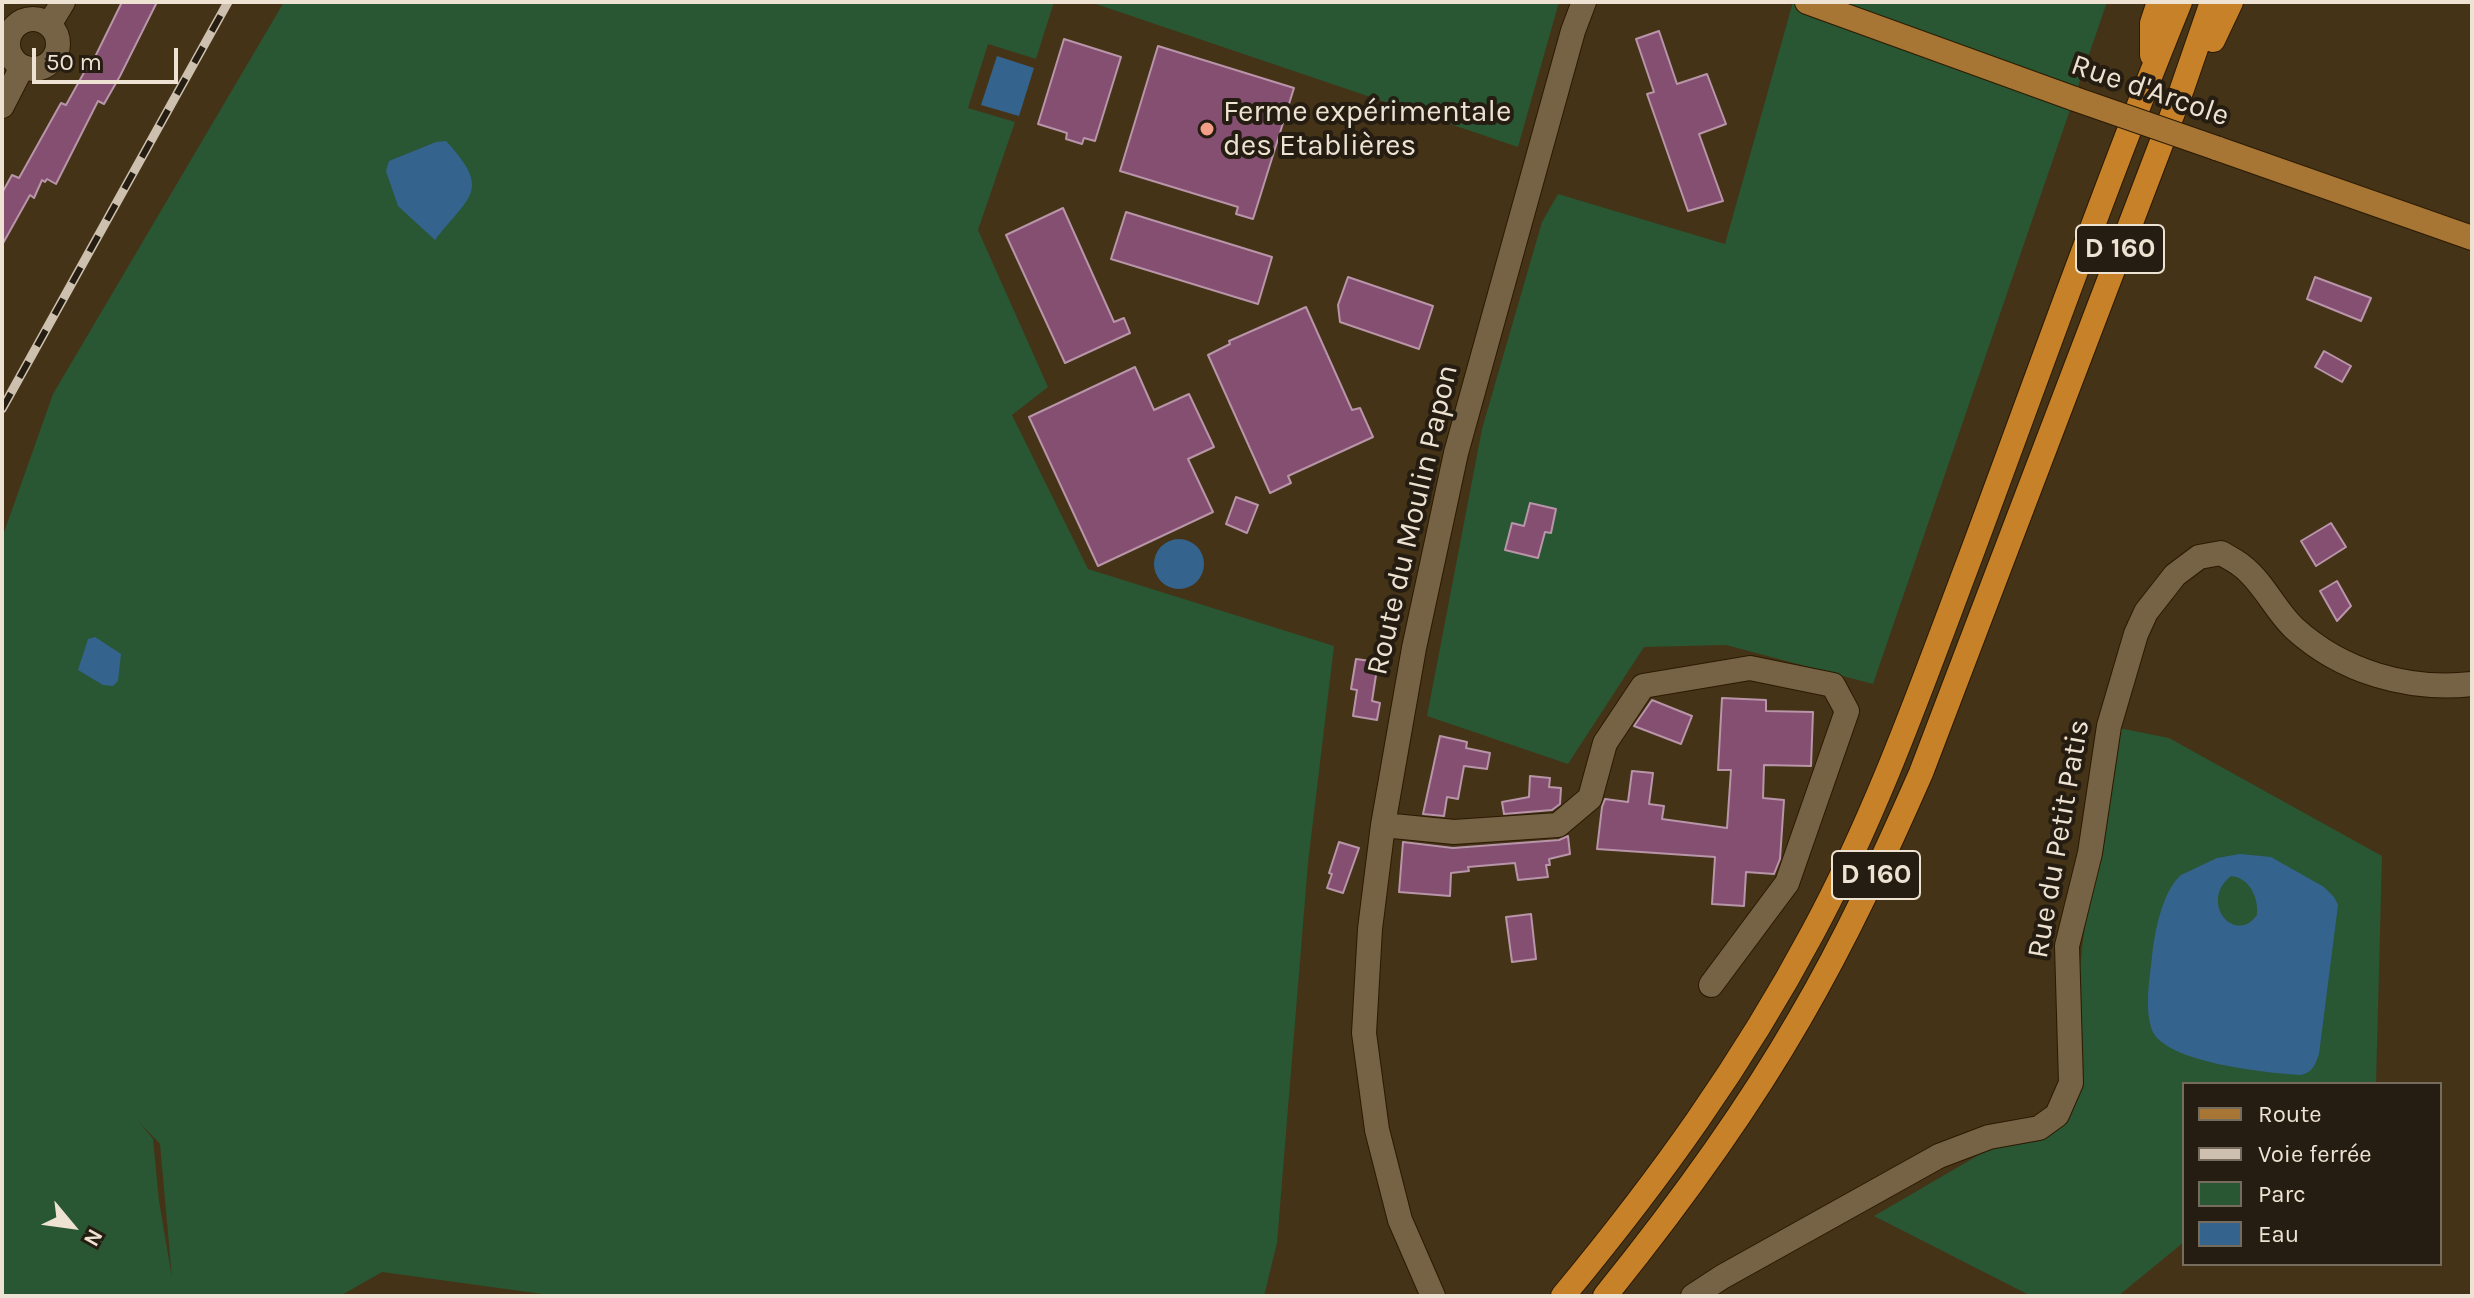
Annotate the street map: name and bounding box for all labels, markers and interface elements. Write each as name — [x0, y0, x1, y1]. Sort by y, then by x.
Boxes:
scale bar — [36, 32, 182, 82]
street label: Rue d'Arcole — [2066, 47, 2234, 135]
text: 50 m — [46, 48, 102, 76]
place label: Ferme expérimentale des Etablières — [1223, 94, 1511, 164]
marker: Ferme expérimentale des Etablières — [1198, 120, 1216, 138]
road number: D 160 — [2076, 225, 2164, 273]
street label: Route du Moulin Papon — [1360, 361, 1466, 679]
street label: Rue du Petit Patis — [2020, 717, 2098, 961]
road number: D 160 — [1832, 851, 1920, 899]
legend — [2182, 1082, 2442, 1266]
text: Route — [2258, 1100, 2322, 1128]
text: Voie ferrée — [2258, 1140, 2372, 1168]
text: Parc — [2258, 1180, 2306, 1208]
north arrow — [32, 1186, 112, 1266]
text: Eau — [2258, 1220, 2299, 1248]
text: N — [78, 1224, 108, 1251]

